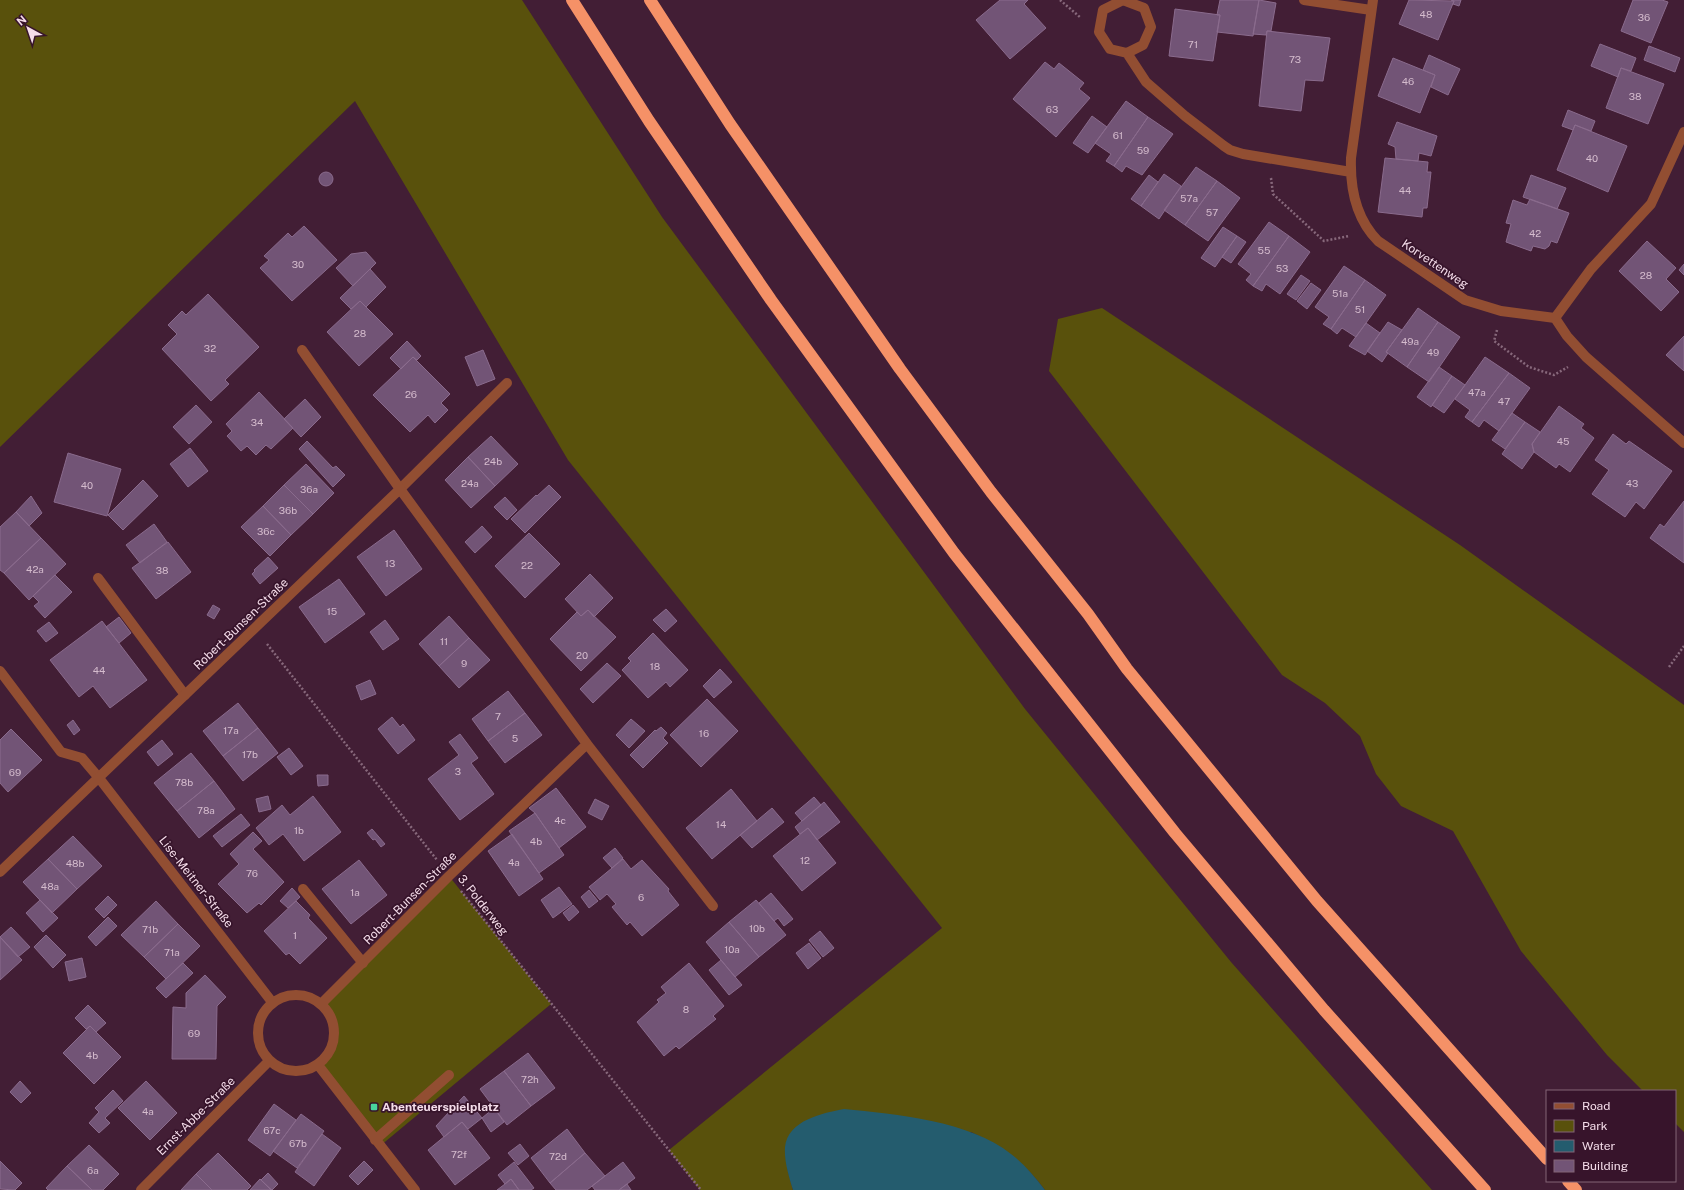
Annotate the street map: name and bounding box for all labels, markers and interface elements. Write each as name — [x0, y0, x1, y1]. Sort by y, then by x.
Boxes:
north arrow — [8, 8, 48, 48]
house number: 48 — [1420, 8, 1432, 20]
house number: 36 — [1638, 11, 1650, 23]
text: N — [14, 13, 29, 28]
house number: 71 — [1188, 38, 1198, 50]
house number: 73 — [1289, 53, 1301, 65]
house number: 46 — [1402, 75, 1414, 87]
house number: 38 — [1629, 90, 1641, 102]
house number: 63 — [1046, 103, 1058, 115]
house number: 61 — [1113, 129, 1123, 141]
house number: 59 — [1137, 144, 1149, 156]
house number: 40 — [1586, 152, 1598, 164]
house number: 44 — [1399, 184, 1411, 196]
house number: 57a — [1180, 192, 1198, 204]
house number: 57 — [1206, 206, 1218, 218]
house number: 42 — [1529, 227, 1541, 239]
street label: Korvettenweg — [1399, 237, 1471, 291]
house number: 55 — [1258, 244, 1270, 256]
house number: 30 — [292, 258, 304, 270]
house number: 53 — [1276, 262, 1288, 274]
house number: 28 — [1640, 269, 1652, 281]
house number: 51a — [1332, 287, 1348, 299]
house number: 51 — [1355, 303, 1365, 315]
house number: 28 — [354, 327, 366, 339]
house number: 49a — [1401, 335, 1419, 347]
house number: 32 — [204, 342, 216, 354]
house number: 49 — [1427, 346, 1439, 358]
house number: 47a — [1468, 386, 1486, 398]
house number: 26 — [405, 388, 417, 400]
house number: 47 — [1498, 395, 1510, 407]
house number: 34 — [251, 416, 263, 428]
house number: 45 — [1557, 435, 1569, 447]
house number: 24b — [484, 455, 502, 467]
house number: 24a — [461, 477, 479, 489]
house number: 43 — [1626, 477, 1638, 489]
house number: 40 — [81, 479, 93, 491]
house number: 36a — [300, 483, 318, 495]
house number: 36b — [279, 504, 297, 516]
house number: 36c — [257, 525, 275, 537]
house number: 13 — [385, 557, 395, 569]
house number: 22 — [521, 559, 533, 571]
house number: 42a — [26, 563, 44, 575]
house number: 38 — [156, 564, 168, 576]
street label: Robert-Bunsen-Straße — [191, 575, 291, 673]
house number: 15 — [327, 605, 337, 617]
house number: 11 — [440, 635, 448, 647]
house number: 20 — [576, 649, 588, 661]
house number: 9 — [461, 657, 467, 669]
house number: 18 — [650, 660, 660, 672]
house number: 44 — [93, 664, 105, 676]
house number: 7 — [495, 710, 501, 722]
house number: 17a — [223, 724, 239, 736]
house number: 16 — [699, 727, 709, 739]
house number: 5 — [512, 732, 518, 744]
house number: 17b — [242, 748, 258, 760]
house number: 3 — [455, 765, 461, 777]
house number: 69 — [9, 766, 21, 778]
house number: 78b — [175, 776, 193, 788]
house number: 78a — [197, 804, 215, 816]
house number: 4c — [554, 814, 566, 826]
house number: 14 — [716, 818, 726, 830]
house number: 1b — [294, 824, 304, 836]
street label: Lise-Meitner-Straße — [156, 834, 236, 931]
house number: 4b — [530, 835, 542, 847]
street label: Robert-Bunsen-Straße — [361, 849, 459, 947]
house number: 12 — [800, 854, 810, 866]
house number: 4a — [508, 856, 520, 868]
house number: 48b — [66, 857, 84, 869]
house number: 76 — [246, 867, 258, 879]
street label: 3. Polderweg — [455, 872, 511, 938]
house number: 48a — [41, 880, 59, 892]
house number: 1a — [350, 886, 360, 898]
house number: 6 — [638, 891, 644, 903]
house number: 10b — [749, 922, 765, 934]
house number: 71b — [142, 923, 158, 935]
house number: 1 — [293, 929, 297, 941]
house number: 10a — [724, 943, 740, 955]
house number: 71a — [164, 946, 180, 958]
house number: 8 — [683, 1003, 689, 1015]
house number: 69 — [188, 1027, 200, 1039]
house number: 4b — [86, 1049, 98, 1061]
house number: 72h — [521, 1073, 539, 1085]
street label: Ernst-Abbe-Straße — [154, 1074, 238, 1158]
legend — [1546, 1090, 1676, 1182]
text: Road — [1582, 1099, 1610, 1113]
place label: Abenteuerspielplatz — [382, 1100, 499, 1114]
marker: Abenteuerspielplatz — [369, 1102, 379, 1112]
house number: 4a — [142, 1105, 154, 1117]
text: Park — [1582, 1119, 1608, 1133]
house number: 67c — [263, 1124, 281, 1136]
house number: 67b — [289, 1137, 307, 1149]
text: Water — [1582, 1139, 1616, 1153]
house number: 72f — [451, 1148, 467, 1160]
house number: 72d — [549, 1150, 567, 1162]
text: Building — [1582, 1159, 1628, 1173]
house number: 6a — [87, 1164, 99, 1176]

